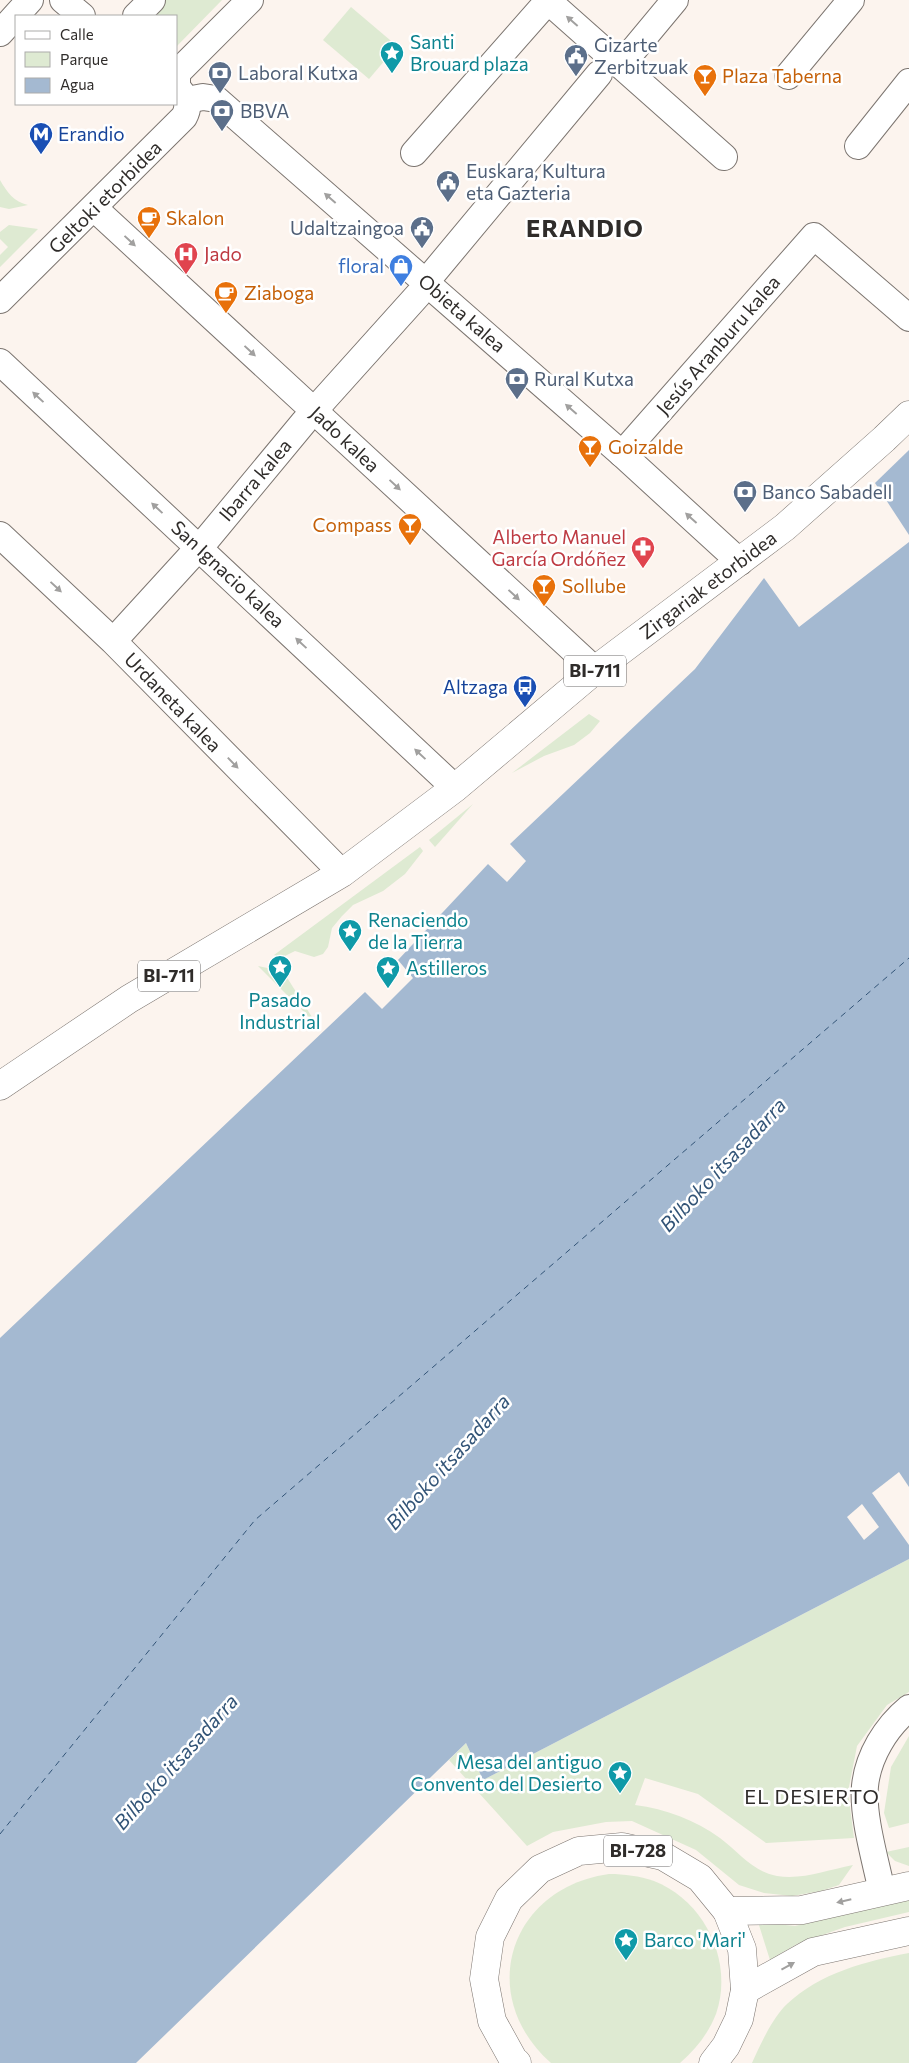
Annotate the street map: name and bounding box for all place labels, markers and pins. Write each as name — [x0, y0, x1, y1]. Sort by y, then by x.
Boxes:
place label: Santi Brouard plaza — [410, 30, 529, 75]
place label: Gizarte Zerbitzuak — [594, 33, 689, 78]
place icon: Santi Brouard plaza — [379, 40, 405, 74]
public building icon: Gizarte Zerbitzuak — [563, 43, 589, 77]
bank icon: Laboral Kutxa — [207, 60, 233, 94]
place label: Laboral Kutxa — [238, 61, 358, 84]
bar icon: Plaza Taberna — [692, 63, 718, 97]
place label: Plaza Taberna — [722, 64, 842, 87]
bank icon: BBVA — [209, 98, 235, 132]
place label: BBVA — [240, 99, 289, 122]
metro station icon: Erandio — [28, 121, 54, 155]
place label: Erandio — [58, 122, 125, 145]
place label: Euskara, Kultura eta Gazteria — [466, 159, 606, 204]
public building icon: Euskara, Kultura eta Gazteria — [435, 169, 461, 203]
cafe icon: Skalon — [136, 205, 162, 239]
place label: Skalon — [166, 206, 224, 229]
public building icon: Udaltzaingoa — [409, 215, 435, 249]
place label: Udaltzaingoa — [290, 216, 404, 239]
hospital icon: Jado — [173, 241, 199, 275]
place label: Jado — [204, 242, 242, 265]
shop icon: floral — [388, 253, 414, 287]
place label: floral — [338, 254, 384, 277]
cafe icon: Ziaboga — [213, 280, 239, 314]
place label: Ziaboga — [244, 281, 314, 304]
bank icon: Rural Kutxa — [504, 366, 530, 400]
place label: Rural Kutxa — [534, 367, 634, 390]
bar icon: Goizalde — [577, 434, 603, 468]
place label: Goizalde — [608, 435, 683, 458]
bank icon: Banco Sabadell — [732, 479, 758, 513]
place label: Banco Sabadell — [762, 480, 892, 503]
bar icon: Compass — [397, 512, 423, 546]
place label: Compass — [313, 513, 392, 536]
place label: Alberto Manuel García Ordóñez — [492, 525, 626, 570]
pharmacy icon: Alberto Manuel García Ordóñez — [630, 535, 656, 569]
bar icon: Sollube — [531, 573, 557, 607]
place label: Sollube — [562, 574, 626, 597]
bus stop icon: Altzaga — [512, 674, 538, 708]
place label: Altzaga — [443, 675, 508, 698]
place label: Renaciendo de la Tierra — [368, 908, 468, 953]
place icon: Renaciendo de la Tierra — [337, 918, 363, 952]
place icon: Pasado Industrial — [267, 954, 293, 988]
place icon: Astilleros — [375, 955, 401, 989]
place label: Astilleros — [406, 956, 487, 979]
place label: Pasado Industrial — [239, 988, 321, 1033]
place label: Mesa del antiguo Convento del Desierto — [410, 1750, 602, 1795]
place icon: Mesa del antiguo Convento del Desierto — [607, 1760, 633, 1794]
place icon: Barco 'Mari' — [613, 1927, 639, 1961]
place label: Barco 'Mari' — [644, 1928, 746, 1951]

